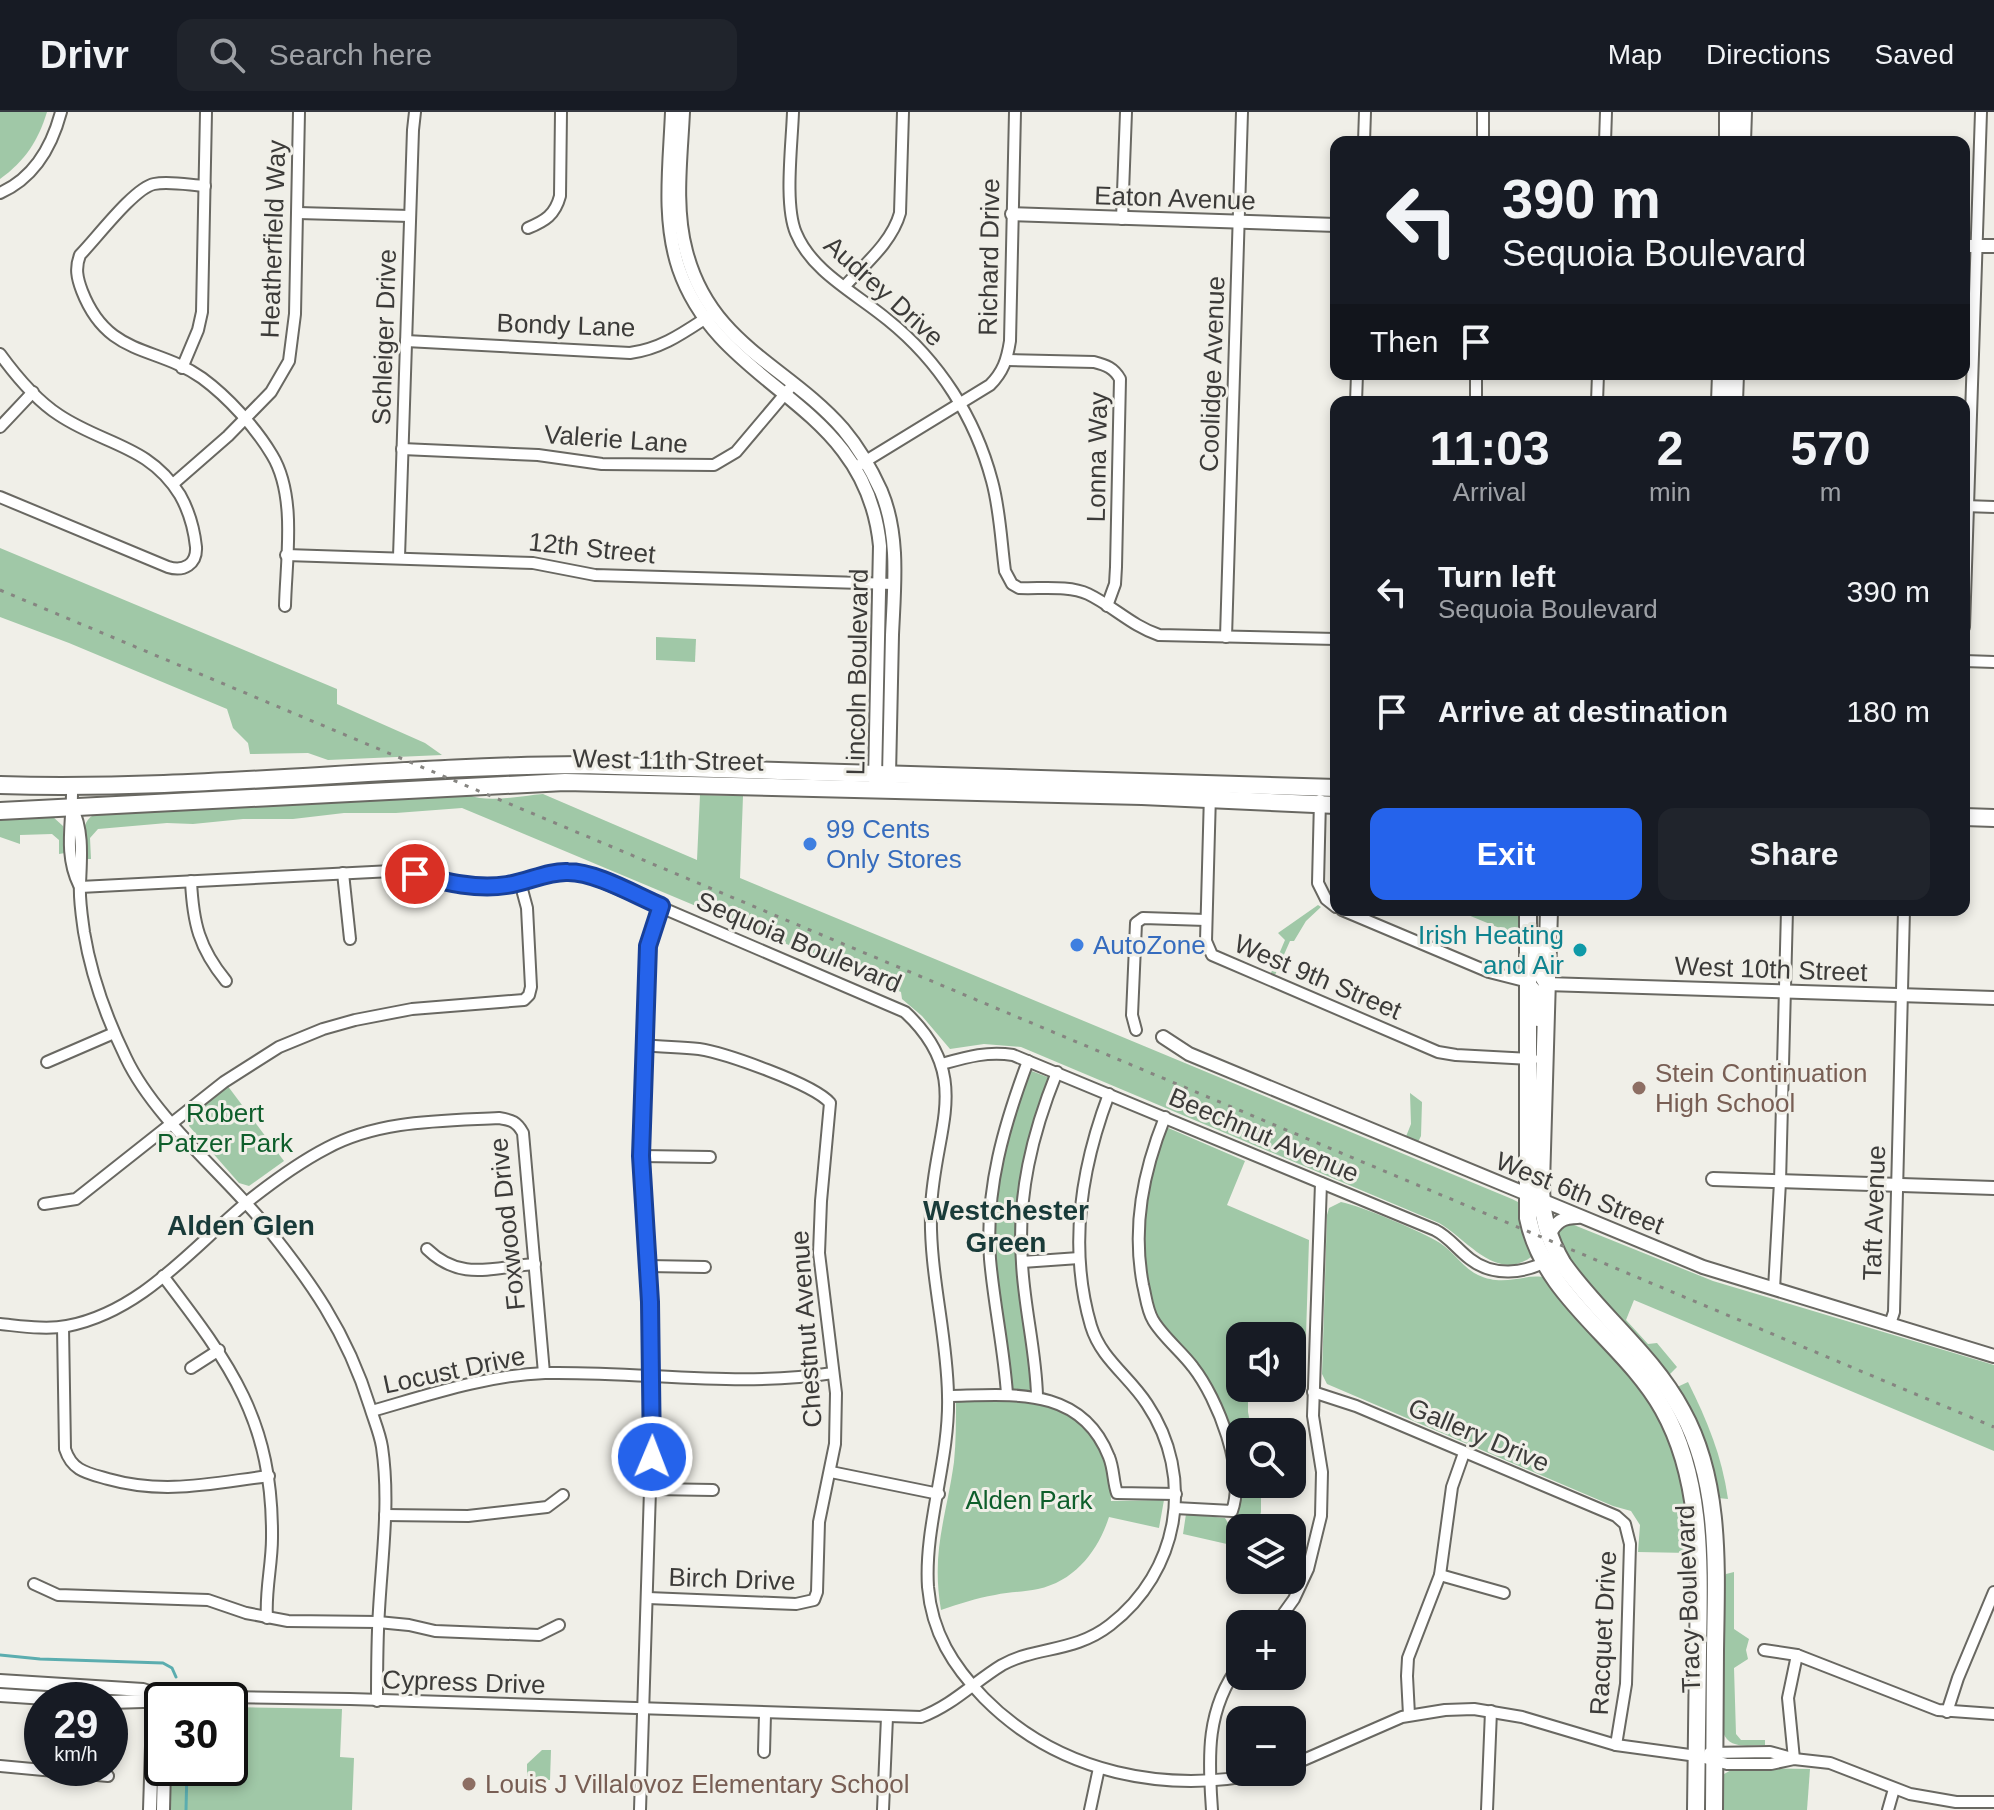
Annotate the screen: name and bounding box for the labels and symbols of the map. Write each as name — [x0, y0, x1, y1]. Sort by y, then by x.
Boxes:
street label: Heatherfield Way — [255, 139, 291, 339]
street label: Richard Drive — [973, 178, 1005, 336]
street label: Eaton Avenue — [1094, 180, 1256, 216]
street label: Audrey Drive — [818, 230, 950, 352]
street label: Schleiger Drive — [366, 248, 402, 426]
street label: Coolidge Avenue — [1194, 275, 1230, 473]
street label: Bondy Lane — [496, 308, 636, 342]
street label: Lonna Way — [1081, 391, 1113, 523]
street label: Valerie Lane — [543, 419, 689, 459]
street label: 12th Street — [527, 526, 658, 570]
street label: Lincoln Boulevard — [840, 568, 874, 776]
street label: West 11th Street — [572, 743, 765, 777]
place label: 99 Cents Only Stores — [826, 814, 962, 874]
marker: 99 Cents Only Stores — [801, 835, 819, 853]
pin — [381, 840, 449, 908]
street label: Sequoia Boulevard — [692, 885, 906, 999]
place label: Irish Heating and Air — [1418, 920, 1564, 980]
street label: West 9th Street — [1230, 928, 1407, 1026]
place label: AutoZone — [1093, 930, 1206, 960]
marker: AutoZone — [1068, 936, 1086, 954]
marker: Irish Heating and Air — [1571, 941, 1589, 959]
street label: West 10th Street — [1674, 951, 1869, 987]
place label: Stein Continuation High School — [1655, 1058, 1867, 1118]
marker: Stein Continuation High School — [1630, 1079, 1648, 1097]
street label: Beechnut Avenue — [1165, 1081, 1363, 1189]
park label: Robert Patzer Park — [157, 1098, 294, 1158]
street label: Foxwood Drive — [483, 1136, 531, 1312]
street label: Taft Avenue — [1857, 1145, 1891, 1281]
street label: West 6th Street — [1492, 1146, 1669, 1241]
district label: Westchester Green — [923, 1195, 1089, 1258]
district label: Alden Glen — [167, 1210, 315, 1241]
street label: Chestnut Avenue — [784, 1229, 828, 1429]
street label: Locust Drive — [380, 1340, 528, 1400]
street label: Gallery Drive — [1404, 1392, 1554, 1478]
position arrow — [610, 1415, 694, 1499]
park label: Alden Park — [965, 1485, 1094, 1515]
street label: Tracy Boulevard — [1670, 1504, 1706, 1694]
street label: Racquet Drive — [1584, 1550, 1622, 1716]
street label: Birch Drive — [668, 1562, 796, 1596]
street label: Cypress Drive — [382, 1664, 546, 1700]
speed limit sign: 30 — [144, 1682, 248, 1786]
place label: Louis J Villalovoz Elementary School — [485, 1769, 909, 1799]
marker: Louis J Villalovoz Elementary School — [460, 1775, 478, 1793]

